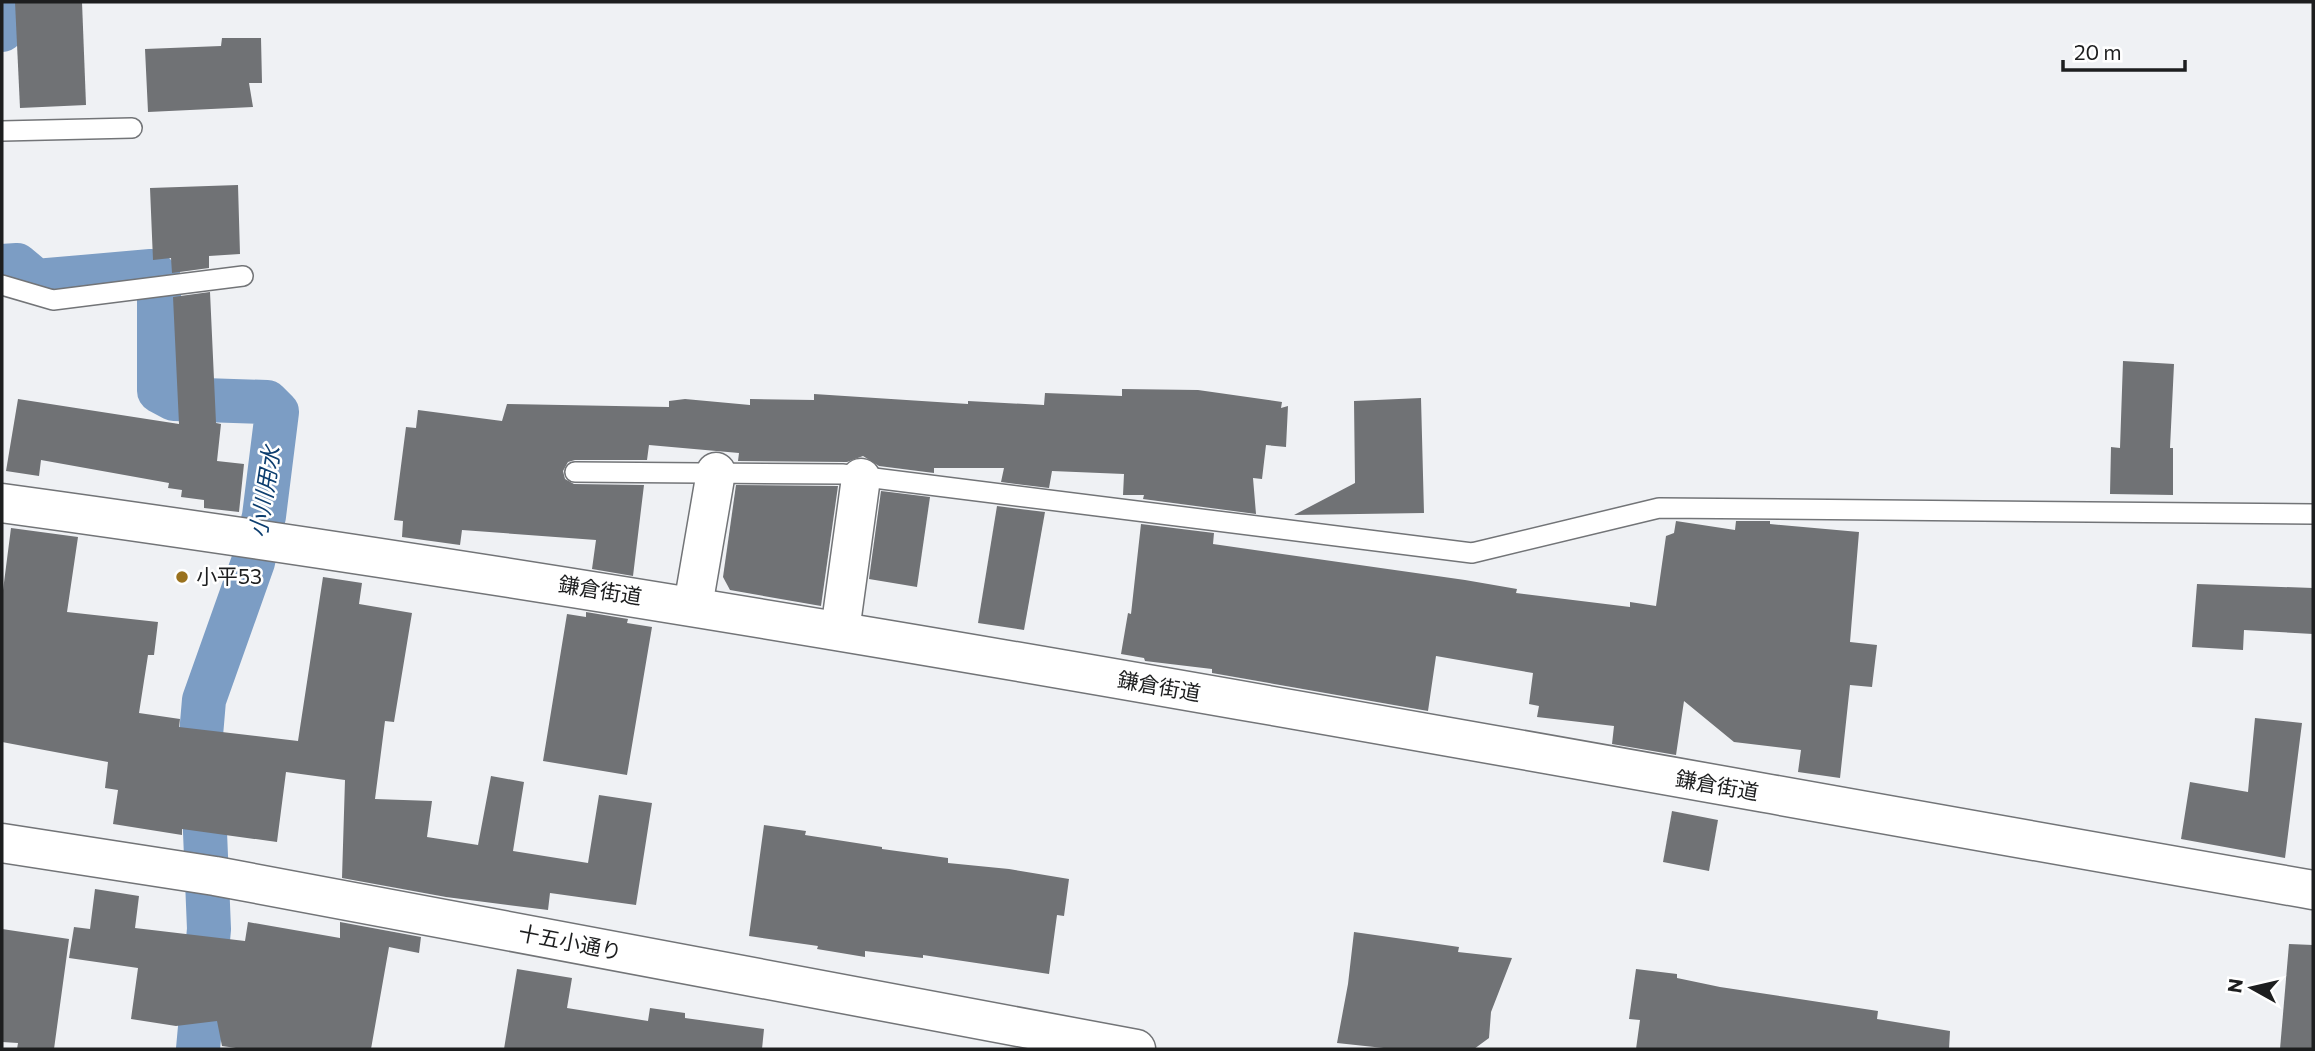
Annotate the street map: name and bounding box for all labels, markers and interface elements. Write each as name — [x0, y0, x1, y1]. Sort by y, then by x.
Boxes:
scale bar — [2063, 28, 2186, 72]
text: 20 m — [2074, 39, 2122, 64]
water label: 小川用水 — [243, 441, 286, 539]
place label: 小平53 — [196, 563, 262, 588]
marker: 小平53 — [174, 569, 190, 585]
street label: 鎌倉街道 — [557, 571, 644, 608]
street label: 鎌倉街道 — [1116, 666, 1203, 705]
street label: 鎌倉街道 — [1674, 765, 1761, 804]
street label: 十五小通り — [516, 919, 624, 964]
north arrow — [2217, 953, 2287, 1023]
text: N — [2222, 977, 2247, 994]

